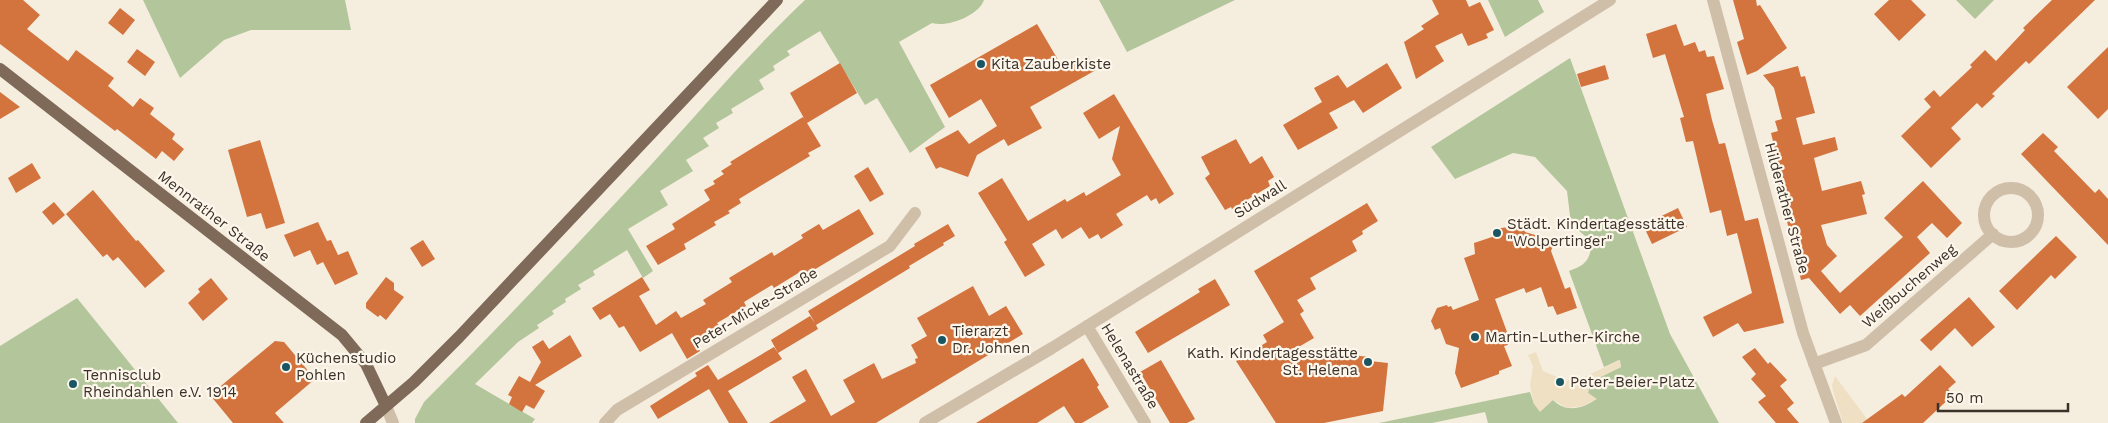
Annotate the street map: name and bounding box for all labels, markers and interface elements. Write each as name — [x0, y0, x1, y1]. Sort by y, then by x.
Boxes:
place label: Kita Zauberkiste — [991, 55, 1111, 73]
marker: Kita Zauberkiste — [975, 58, 987, 70]
street label: Hilderather Straße — [1761, 140, 1813, 276]
street label: Mennrather Straße — [154, 167, 274, 265]
street label: Südwall — [1231, 176, 1290, 222]
place label: Städt. Kindertagesstätte "Wolpertinger" — [1507, 215, 1685, 250]
marker: Städt. Kindertagesstätte "Wolpertinger" — [1491, 227, 1503, 239]
street label: Weißbuchenweg — [1858, 240, 1960, 332]
street label: Peter-Micke-Straße — [689, 264, 821, 352]
street label: Helenastraße — [1097, 320, 1163, 412]
place label: Tierarzt Dr. Johnen — [952, 322, 1030, 357]
place label: Martin-Luther-Kirche — [1485, 328, 1640, 346]
marker: Martin-Luther-Kirche — [1469, 331, 1481, 343]
marker: Tierarzt Dr. Johnen — [936, 334, 948, 346]
place label: Kath. Kindertagesstätte St. Helena — [1187, 344, 1359, 379]
place label: Küchenstudio Pohlen — [296, 349, 396, 384]
marker: Kath. Kindertagesstätte St. Helena — [1362, 356, 1374, 368]
marker: Küchenstudio Pohlen — [280, 361, 292, 373]
place label: Tennisclub Rheindahlen e.V. 1914 — [83, 366, 237, 401]
place label: Peter-Beier-Platz — [1570, 373, 1695, 391]
marker: Peter-Beier-Platz — [1554, 376, 1566, 388]
marker: Tennisclub Rheindahlen e.V. 1914 — [67, 378, 79, 390]
scale bar — [1938, 380, 2068, 412]
text: 50 m — [1946, 389, 1983, 407]

